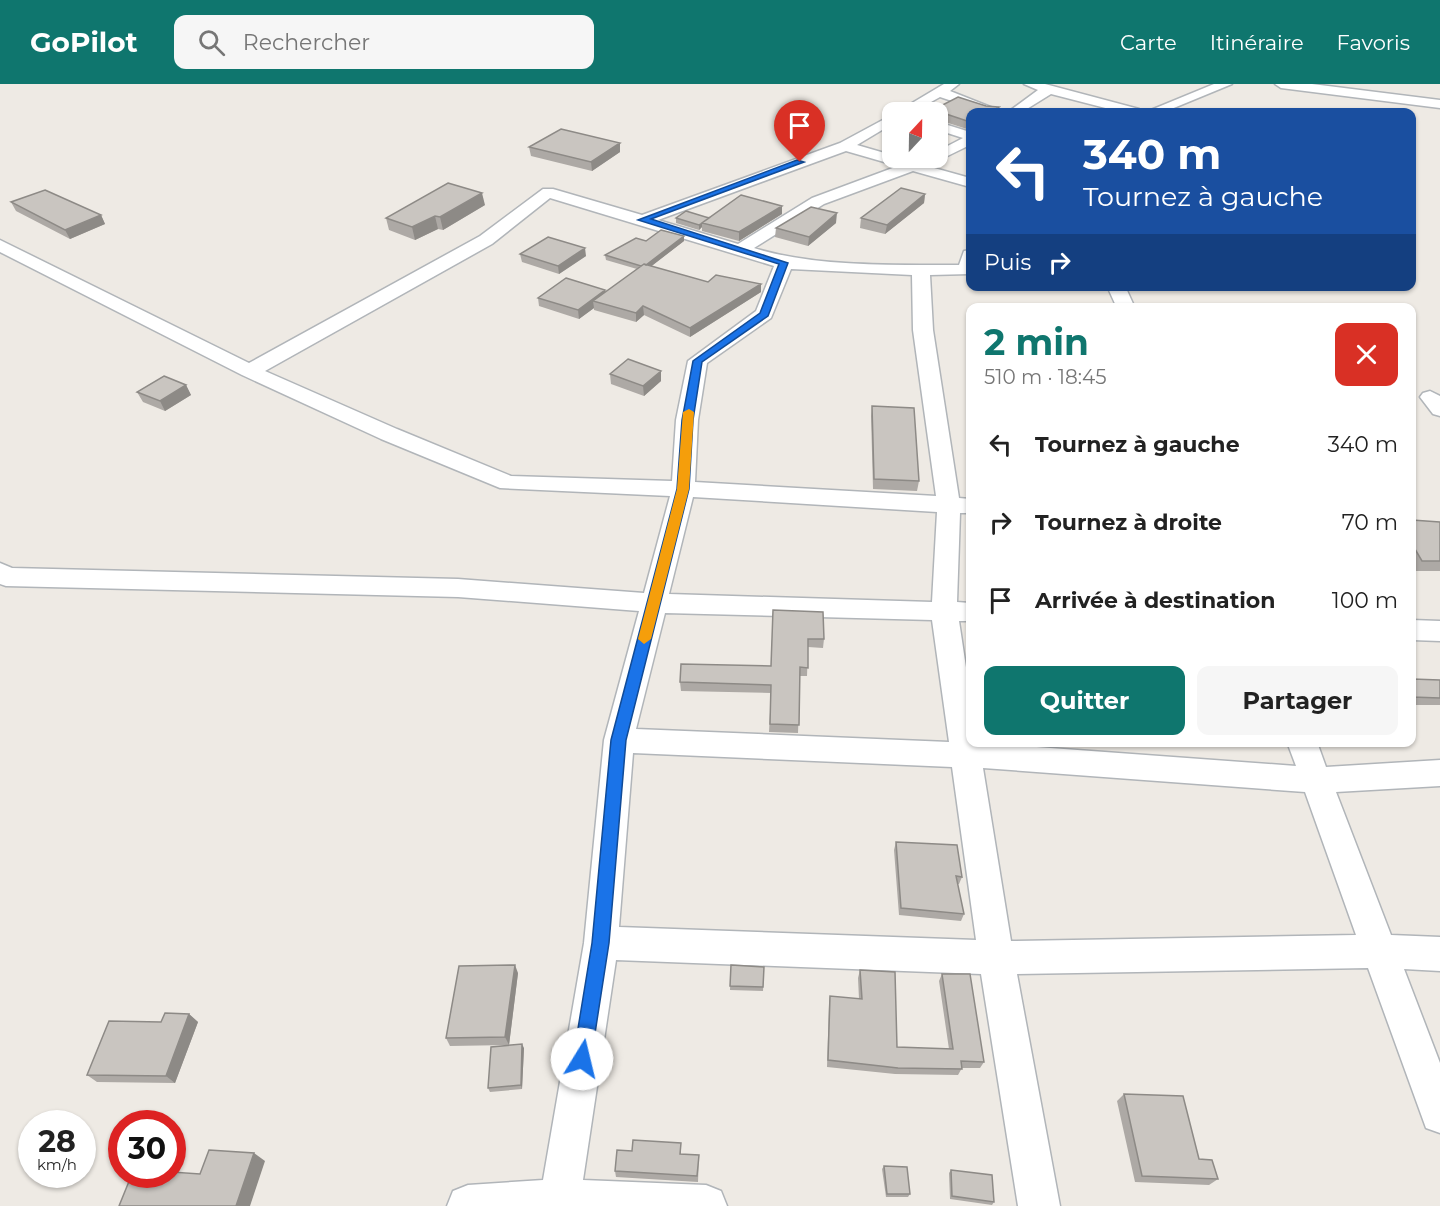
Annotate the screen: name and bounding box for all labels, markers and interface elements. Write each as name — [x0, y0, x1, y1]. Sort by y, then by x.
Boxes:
search box — [174, 15, 594, 69]
text: GoPilot — [30, 25, 138, 59]
icon: search — [195, 26, 228, 59]
text: Rechercher — [243, 29, 370, 56]
text: Carte — [1120, 30, 1177, 55]
text: Itinéraire — [1210, 30, 1304, 55]
text: Favoris — [1337, 30, 1410, 55]
pin — [774, 100, 825, 162]
north arrow — [882, 102, 948, 168]
map controls — [882, 102, 948, 168]
icon: arrive — [783, 109, 816, 142]
text: 340 m — [1083, 128, 1221, 180]
icon: left — [984, 132, 1062, 210]
text: Tournez à gauche — [1083, 180, 1323, 213]
icon: right — [1043, 246, 1076, 279]
text: Puis — [984, 249, 1031, 276]
text: 2 min — [984, 320, 1089, 364]
button: close — [1335, 323, 1398, 386]
text: 510 m · 18:45 — [984, 365, 1106, 389]
icon: left — [984, 428, 1017, 461]
text: Tournez à gauche — [1035, 431, 1240, 458]
text: 340 m — [1327, 431, 1398, 458]
icon: right — [984, 506, 1017, 539]
text: Tournez à droite — [1035, 509, 1222, 536]
text: 70 m — [1342, 509, 1398, 536]
icon: arrive — [984, 584, 1017, 617]
text: Arrivée à destination — [1035, 587, 1275, 614]
text: 100 m — [1332, 587, 1398, 614]
button: Quitter — [984, 666, 1185, 735]
button: Partager — [1197, 666, 1398, 735]
position arrow — [550, 1027, 614, 1091]
speed limit sign: 30 — [108, 1110, 186, 1188]
text: 28 — [38, 1123, 76, 1160]
text: km/h — [37, 1155, 77, 1174]

